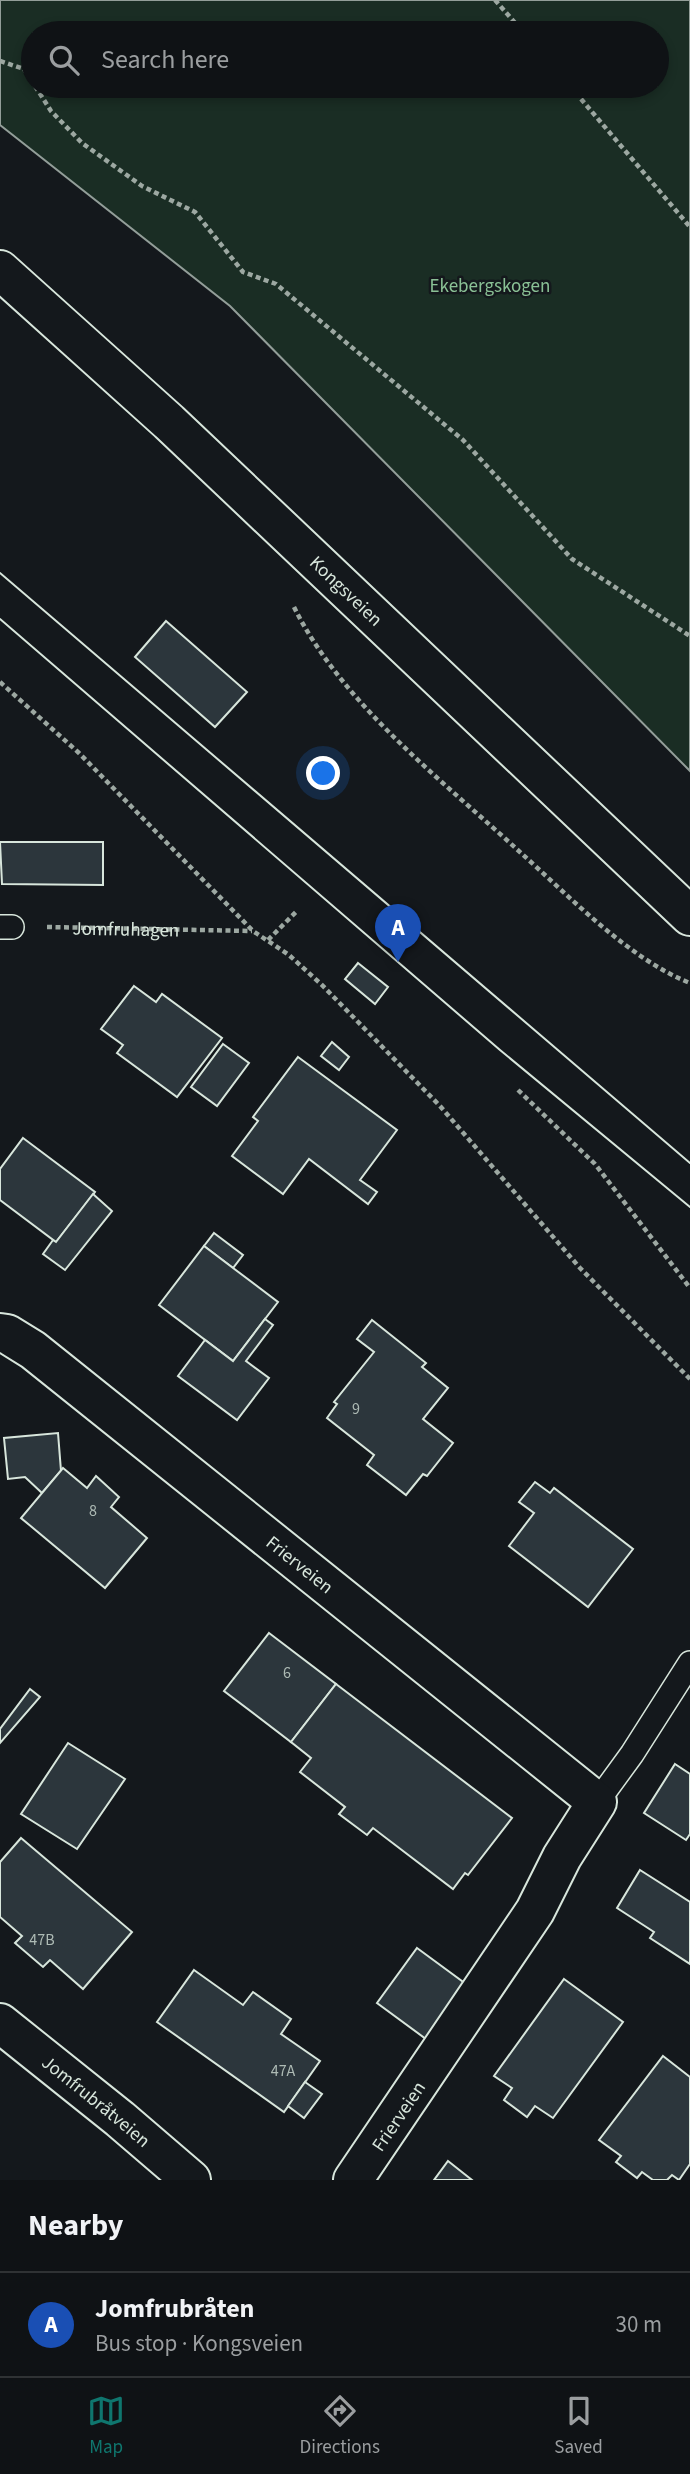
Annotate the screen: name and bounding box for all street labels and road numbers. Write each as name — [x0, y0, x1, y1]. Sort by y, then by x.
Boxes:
street label: Kongsveien — [303, 550, 388, 633]
street label: Jomfruhagen — [72, 916, 180, 945]
street label: Frierveien — [260, 1530, 339, 1601]
street label: Jomfrubråtveien — [36, 2050, 156, 2154]
street label: Frierveien — [366, 2076, 433, 2157]

